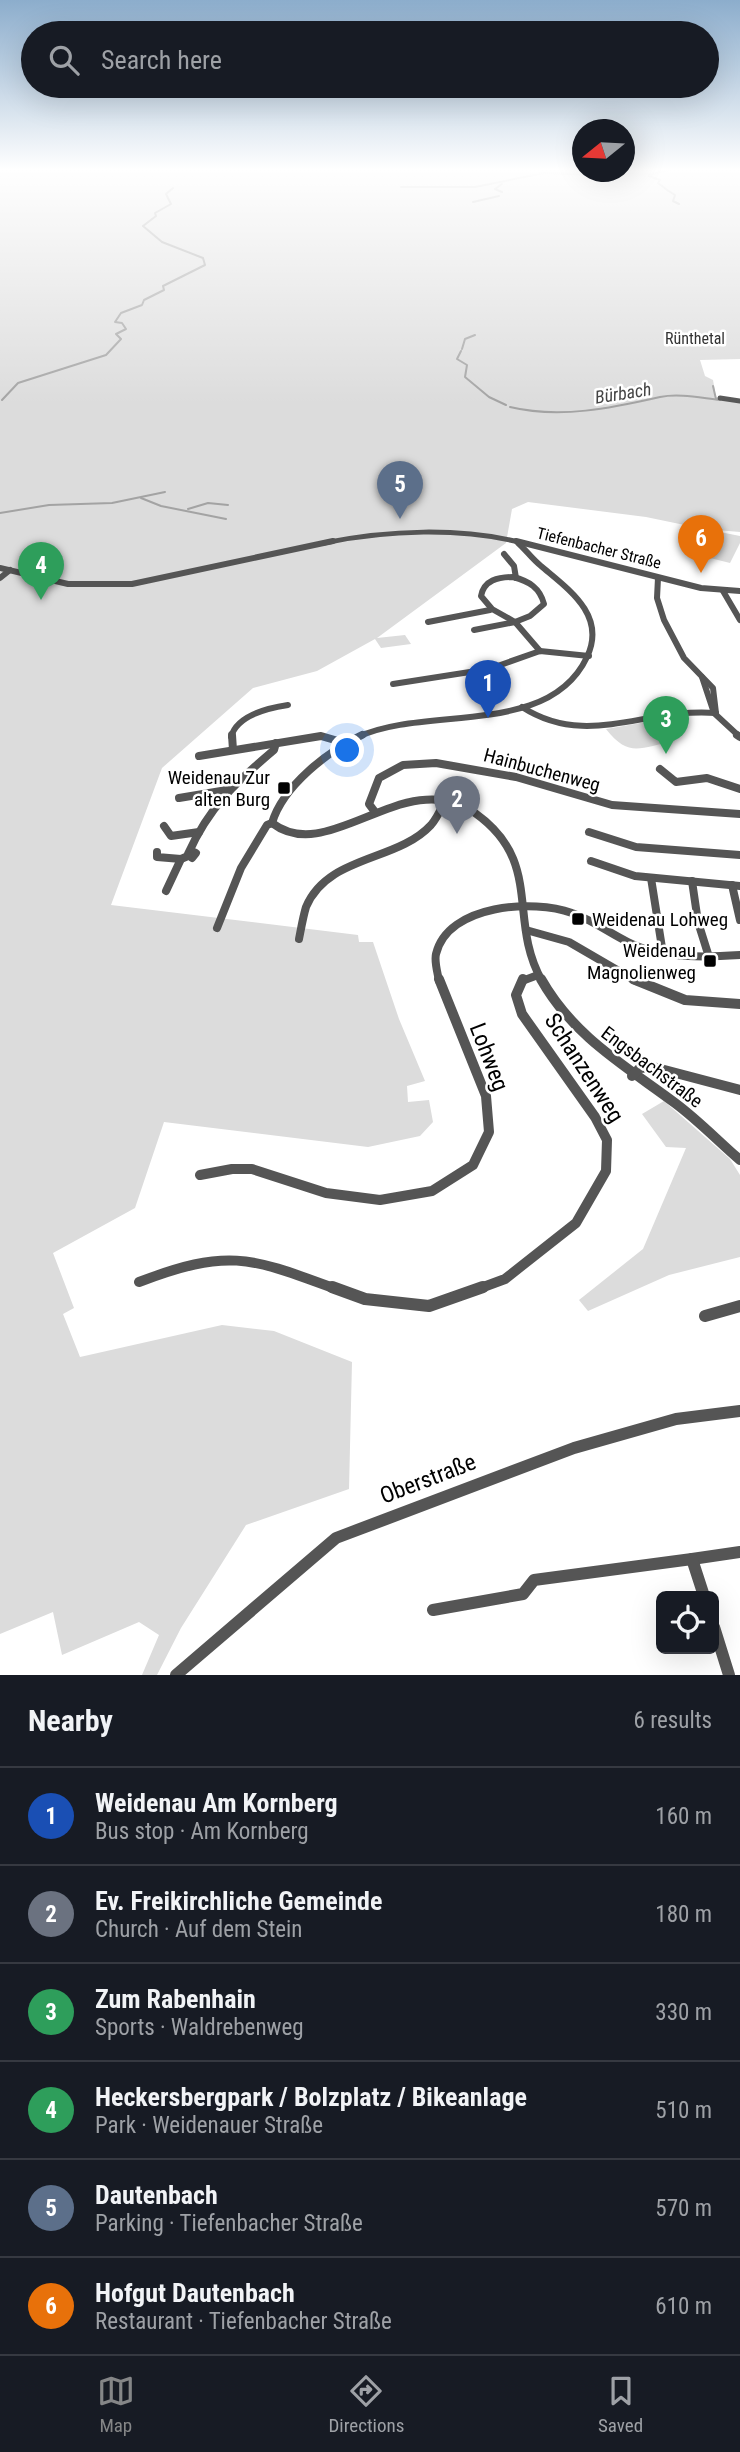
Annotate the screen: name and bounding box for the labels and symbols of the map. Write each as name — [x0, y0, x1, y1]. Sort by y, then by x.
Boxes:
north arrow — [572, 119, 635, 182]
park label: Rünthetal — [665, 329, 725, 348]
water label: Bürbach — [593, 378, 653, 408]
pin: 5 — [377, 461, 423, 519]
pin: 6 — [678, 515, 724, 573]
street label: Tiefenbacher Straße — [535, 523, 663, 573]
pin: 4 — [18, 542, 64, 600]
pin: 1 — [465, 660, 511, 718]
pin: 3 — [643, 696, 689, 754]
your location — [330, 733, 364, 767]
street label: Hainbuchenweg — [481, 743, 603, 797]
place label: Weidenau Zur alten Burg — [168, 766, 270, 811]
pin: 2 — [434, 776, 480, 834]
marker: Weidenau Zur alten Burg — [276, 780, 292, 796]
place label: Weidenau Lohweg — [592, 908, 728, 931]
marker: Weidenau Lohweg — [570, 911, 586, 927]
place label: Weidenau Magnolienweg — [587, 939, 696, 984]
marker: Weidenau Magnolienweg — [702, 953, 718, 969]
street label: Schanzenweg — [539, 1008, 629, 1128]
street label: Lohweg — [464, 1019, 514, 1095]
street label: Engsbachstraße — [597, 1021, 707, 1113]
street label: Oberstraße — [376, 1448, 480, 1510]

